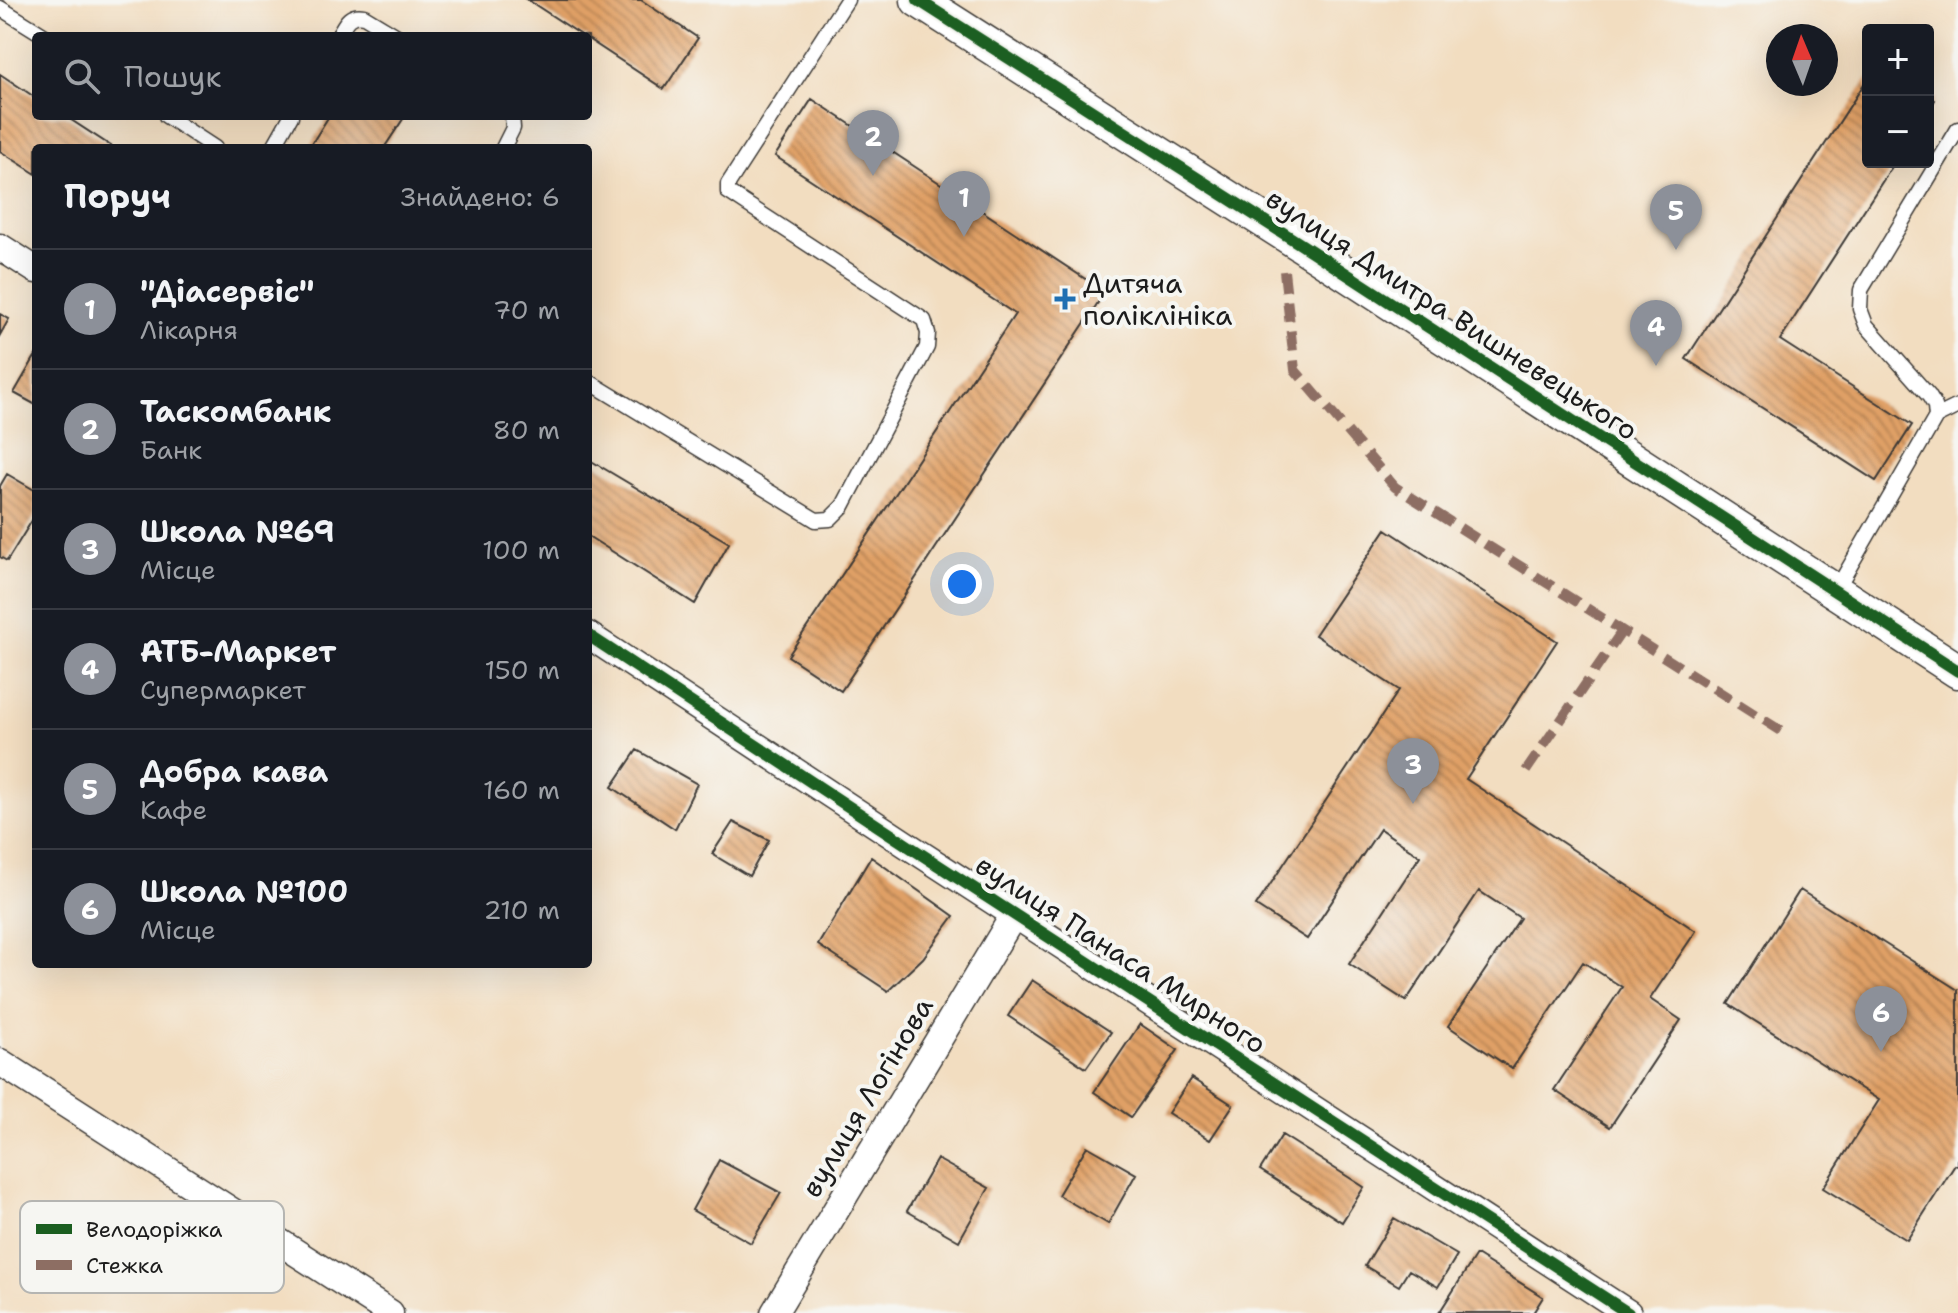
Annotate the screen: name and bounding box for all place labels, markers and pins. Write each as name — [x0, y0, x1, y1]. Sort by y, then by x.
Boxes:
pin: 2 — [847, 110, 899, 176]
pin: 1 — [938, 171, 990, 237]
pin: 5 — [1650, 184, 1702, 250]
place label: Дитяча поліклініка — [1083, 264, 1232, 334]
marker: Дитяча поліклініка — [1054, 288, 1076, 310]
pin: 4 — [1630, 300, 1682, 366]
pin: 3 — [1387, 738, 1439, 804]
pin: 6 — [1855, 986, 1907, 1052]

